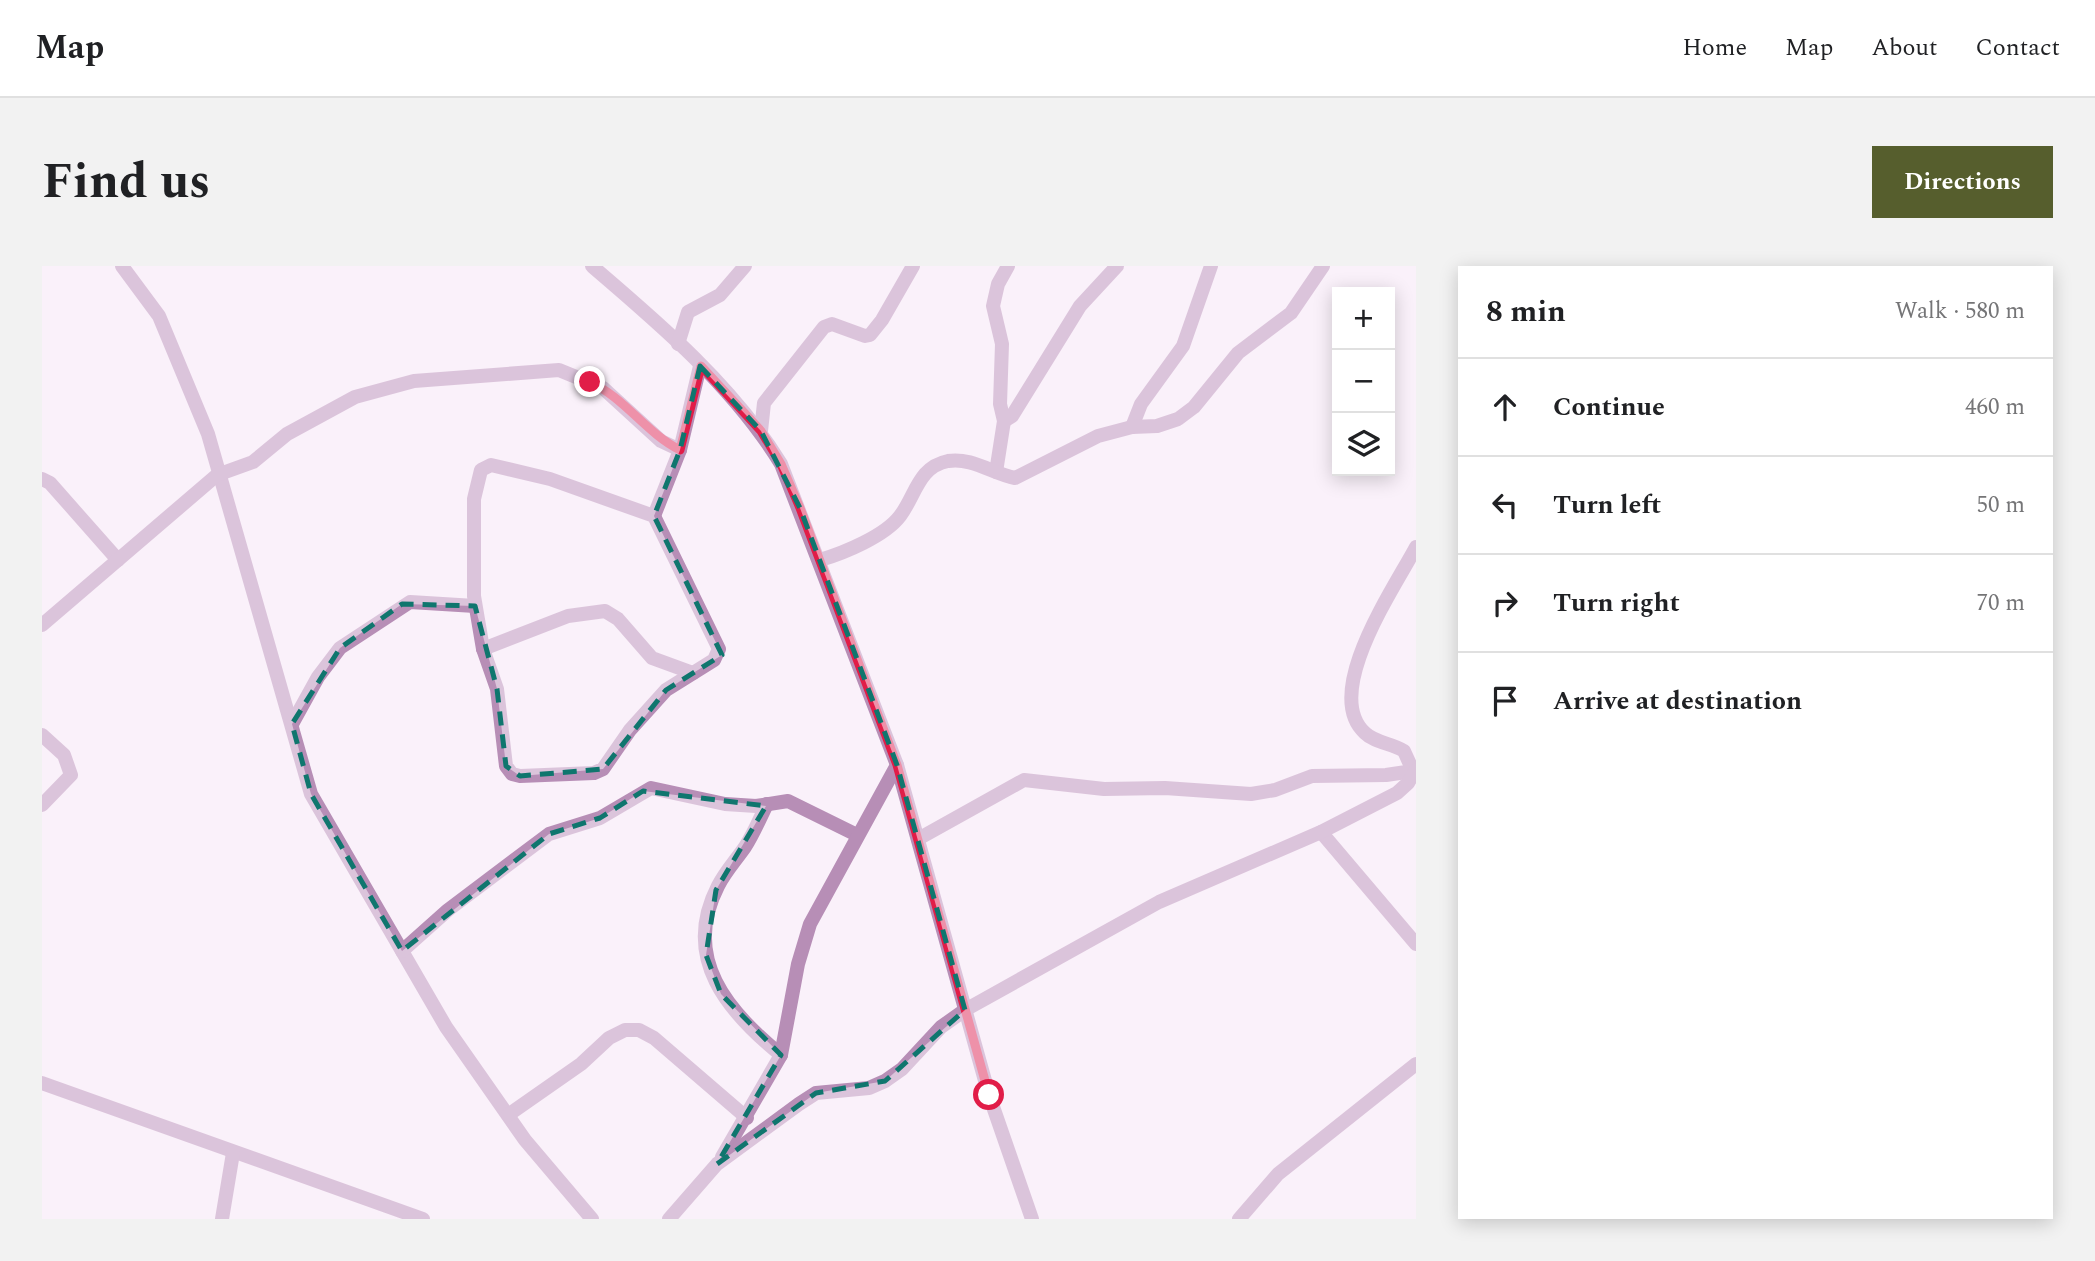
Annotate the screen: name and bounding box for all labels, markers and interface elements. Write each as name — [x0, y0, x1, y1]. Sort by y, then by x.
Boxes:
text: Map — [35, 23, 104, 73]
text: Home — [1682, 30, 1747, 66]
text: Map — [1785, 30, 1833, 66]
text: About — [1871, 30, 1937, 66]
text: Contact — [1975, 30, 2060, 66]
text: Find us — [42, 145, 210, 220]
button: Directions — [1872, 146, 2053, 218]
map controls — [1332, 287, 1395, 476]
button: + — [1332, 287, 1395, 350]
text: 8 min — [1486, 289, 1566, 335]
text: Walk · 580 m — [1895, 294, 2025, 329]
button: − — [1332, 350, 1395, 413]
route end — [574, 366, 605, 397]
text: Continue — [1553, 387, 1665, 427]
icon: ahead — [1486, 388, 1524, 426]
text: 460 m — [1965, 390, 2025, 425]
button: layers — [1332, 413, 1395, 476]
text: Turn left — [1553, 485, 1661, 525]
icon: left — [1486, 486, 1524, 524]
text: 50 m — [1976, 488, 2025, 523]
text: Turn right — [1553, 583, 1680, 623]
icon: right — [1486, 584, 1524, 622]
text: 70 m — [1976, 586, 2025, 621]
text: Arrive at destination — [1553, 681, 1802, 721]
icon: arrive — [1486, 682, 1524, 720]
route start — [973, 1079, 1004, 1110]

